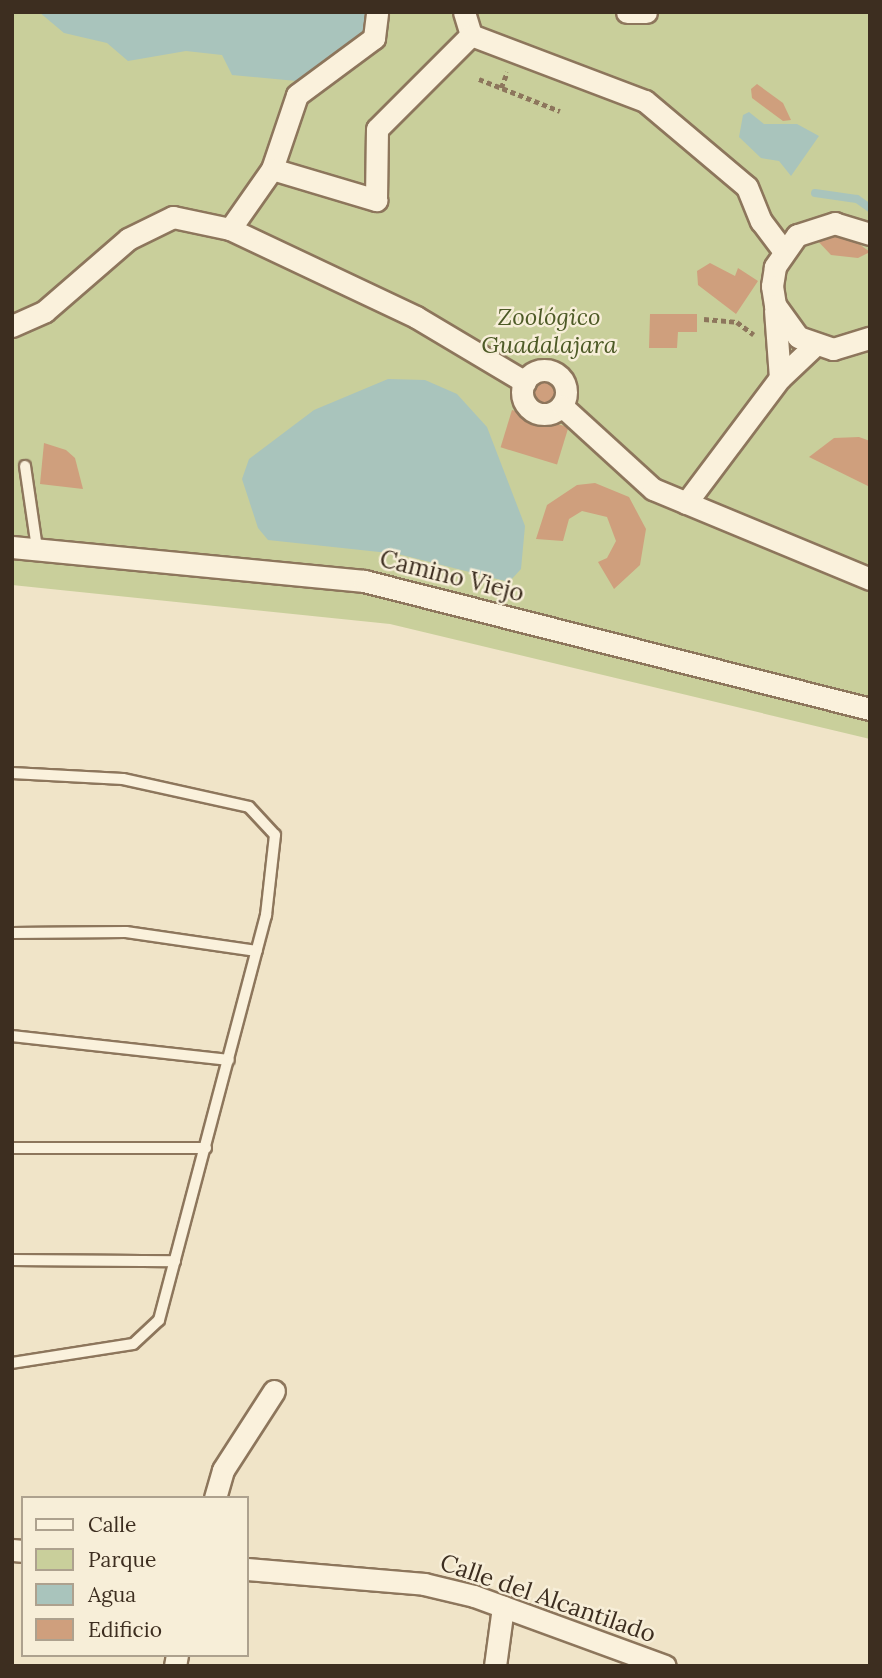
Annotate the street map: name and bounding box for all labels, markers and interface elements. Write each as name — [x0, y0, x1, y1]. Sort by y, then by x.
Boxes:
park label: Zoológico Guadalajara — [481, 303, 617, 359]
street label: Camino Viejo — [377, 544, 527, 608]
legend — [21, 1496, 248, 1657]
text: Calle — [88, 1511, 136, 1538]
text: Parque — [88, 1546, 156, 1573]
street label: Calle del Alcantilado — [436, 1548, 660, 1648]
text: Agua — [88, 1581, 136, 1608]
text: Edificio — [88, 1616, 162, 1643]

